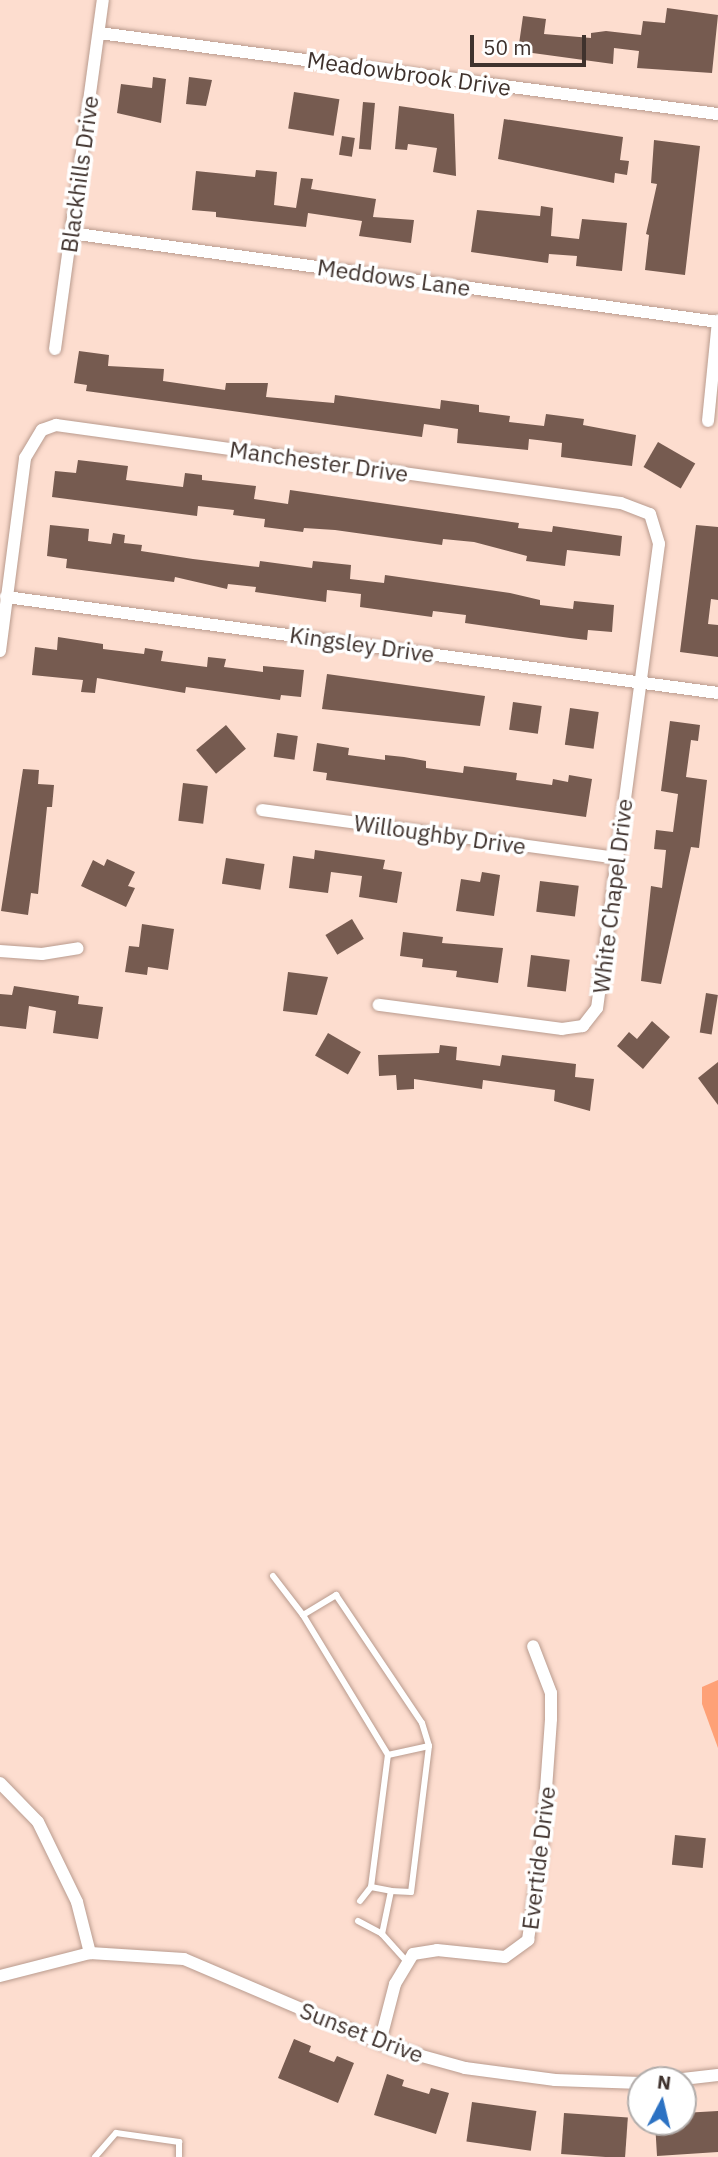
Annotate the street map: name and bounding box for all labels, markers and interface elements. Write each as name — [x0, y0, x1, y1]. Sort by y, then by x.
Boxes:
scale bar — [473, 21, 588, 65]
text: 50 m — [483, 33, 532, 61]
street label: Meadowbrook Drive — [305, 45, 513, 101]
street label: Blackhills Drive — [54, 94, 104, 254]
street label: Meddows Lane — [316, 253, 472, 301]
street label: Manchester Drive — [228, 435, 410, 487]
street label: Kingsley Drive — [288, 620, 436, 668]
street label: White Chapel Drive — [586, 797, 638, 995]
street label: Willoughby Drive — [352, 808, 528, 860]
street label: Evertide Drive — [516, 1785, 560, 1931]
street label: Sunset Drive — [296, 1996, 428, 2068]
north arrow — [627, 2066, 697, 2136]
text: N — [656, 2069, 673, 2095]

